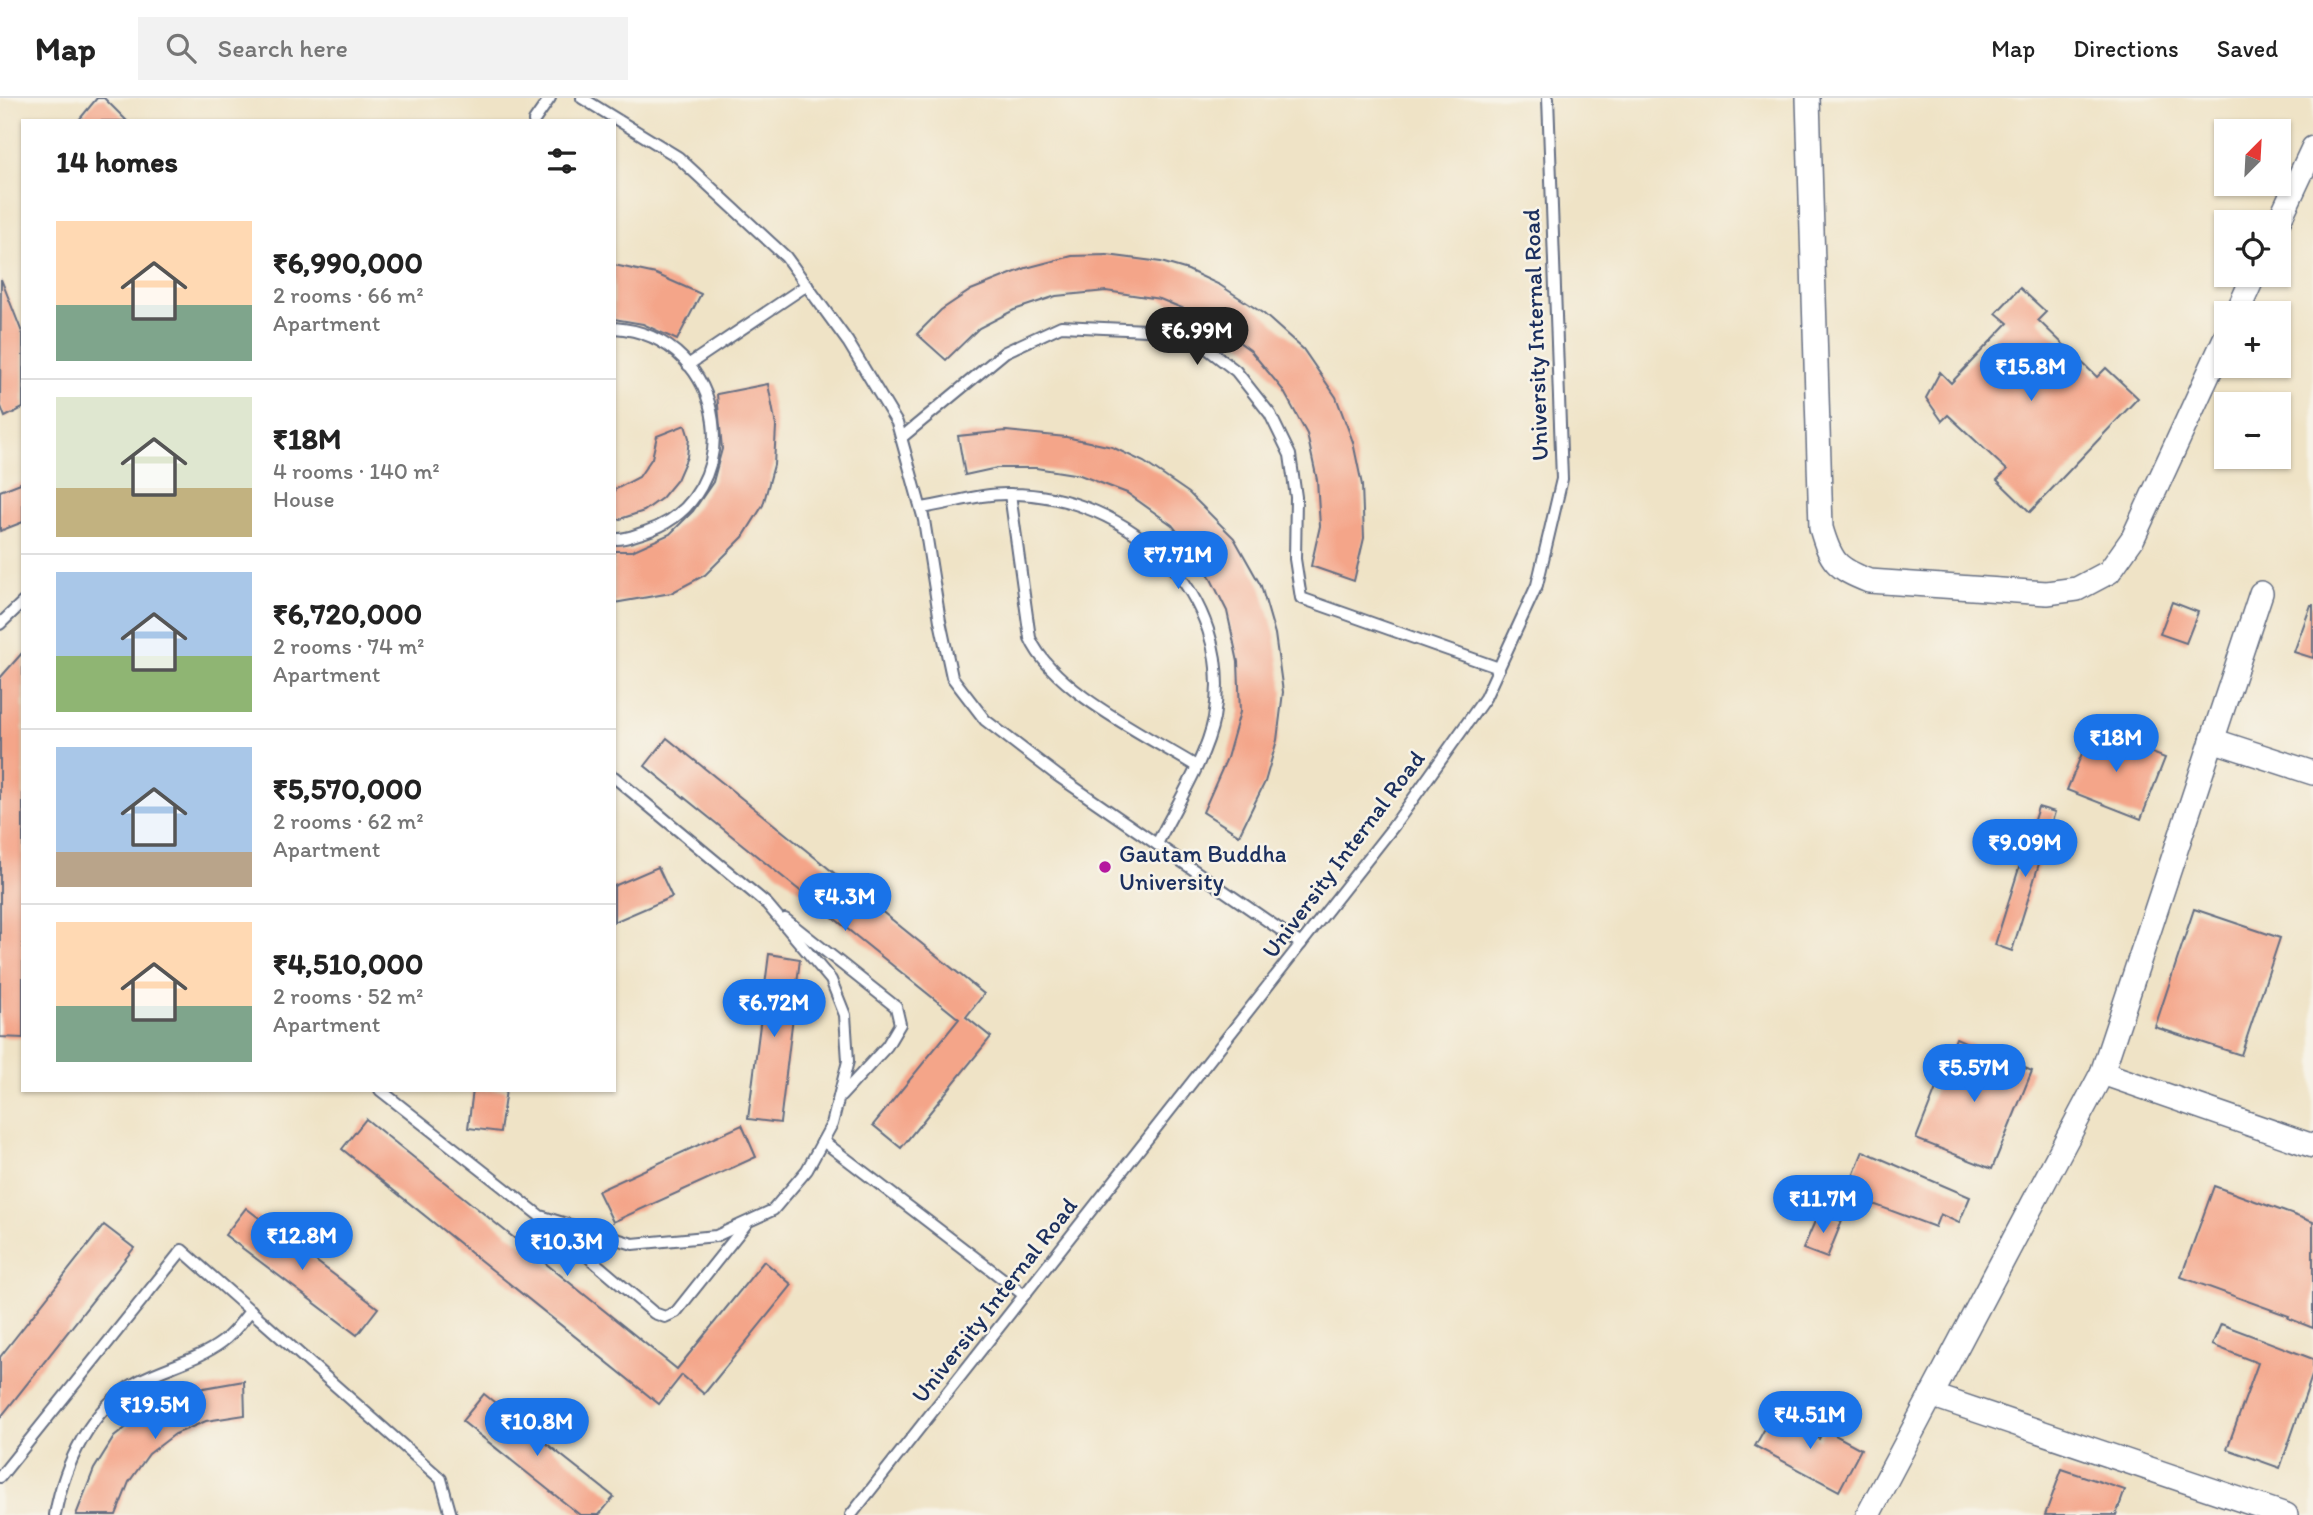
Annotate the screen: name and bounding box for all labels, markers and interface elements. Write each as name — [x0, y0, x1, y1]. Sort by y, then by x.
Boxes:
search box — [138, 17, 628, 80]
text: Map — [35, 29, 96, 68]
icon: search — [162, 29, 200, 67]
text: Search here — [218, 32, 348, 64]
text: Map — [1991, 34, 2035, 63]
text: Directions — [2073, 34, 2179, 63]
text: Saved — [2217, 34, 2278, 63]
north arrow — [2214, 119, 2291, 196]
map controls — [2214, 119, 2291, 469]
icon: filters — [543, 142, 581, 180]
text: 14 homes — [56, 143, 178, 180]
street label: University Internal Road — [1516, 208, 1554, 462]
button: locate — [2214, 210, 2291, 287]
text: ₹6,990,000 — [273, 244, 423, 281]
icon: home — [112, 249, 196, 333]
text: 2 rooms · 66 m² — [273, 281, 424, 309]
button: + — [2214, 301, 2291, 378]
pin: ₹6.99M — [1140, 308, 1254, 367]
text: Apartment — [273, 309, 380, 337]
text: ₹6.99M — [1161, 316, 1233, 344]
pin: ₹15.8M — [1974, 344, 2088, 403]
text: ₹15.8M — [1996, 352, 2066, 380]
button: − — [2214, 392, 2291, 469]
text: ₹18M — [273, 420, 342, 457]
icon: home — [112, 425, 196, 509]
text: 4 rooms · 140 m² — [273, 457, 440, 485]
text: House — [273, 485, 335, 513]
pin: ₹7.71M — [1121, 532, 1235, 591]
text: ₹7.71M — [1144, 540, 1212, 568]
text: ₹6,720,000 — [273, 595, 422, 632]
icon: home — [112, 600, 196, 684]
text: 2 rooms · 74 m² — [273, 632, 425, 660]
text: Apartment — [273, 660, 380, 688]
pin: ₹18M — [2075, 714, 2157, 774]
text: ₹18M — [2090, 723, 2142, 751]
street label: University Internal Road — [1255, 744, 1431, 964]
text: ₹5,570,000 — [273, 770, 422, 807]
icon: home — [112, 775, 196, 859]
text: 2 rooms · 62 m² — [273, 807, 424, 835]
pin: ₹9.09M — [1968, 820, 2082, 879]
text: ₹9.09M — [1988, 828, 2062, 856]
text: Apartment — [273, 835, 380, 863]
place label: Gautam Buddha University — [1119, 839, 1287, 896]
marker: Gautam Buddha University — [1097, 859, 1113, 875]
pin: ₹4.3M — [796, 874, 894, 933]
text: ₹4.3M — [814, 882, 876, 910]
text: ₹4,510,000 — [273, 945, 423, 982]
icon: home — [112, 950, 196, 1034]
pin: ₹6.72M — [717, 979, 831, 1039]
text: 2 rooms · 52 m² — [273, 982, 423, 1010]
text: ₹6.72M — [739, 988, 809, 1016]
text: Apartment — [273, 1010, 380, 1038]
pin: ₹5.57M — [1917, 1044, 2031, 1104]
text: ₹5.57M — [1939, 1053, 2009, 1081]
pin: ₹11.7M — [1766, 1176, 1880, 1235]
text: ₹11.7M — [1789, 1184, 1857, 1212]
street label: University Internal Road — [905, 1192, 1083, 1408]
pin: ₹12.8M — [245, 1212, 359, 1272]
pin: ₹10.3M — [510, 1218, 624, 1278]
text: ₹12.8M — [267, 1221, 337, 1249]
text: ₹10.3M — [531, 1227, 603, 1255]
pin: ₹19.5M — [98, 1382, 212, 1441]
text: ₹19.5M — [120, 1390, 190, 1418]
pin: ₹4.51M — [1753, 1392, 1867, 1451]
pin: ₹10.8M — [480, 1398, 594, 1458]
text: ₹4.51M — [1774, 1400, 1846, 1428]
text: ₹10.8M — [501, 1407, 573, 1435]

